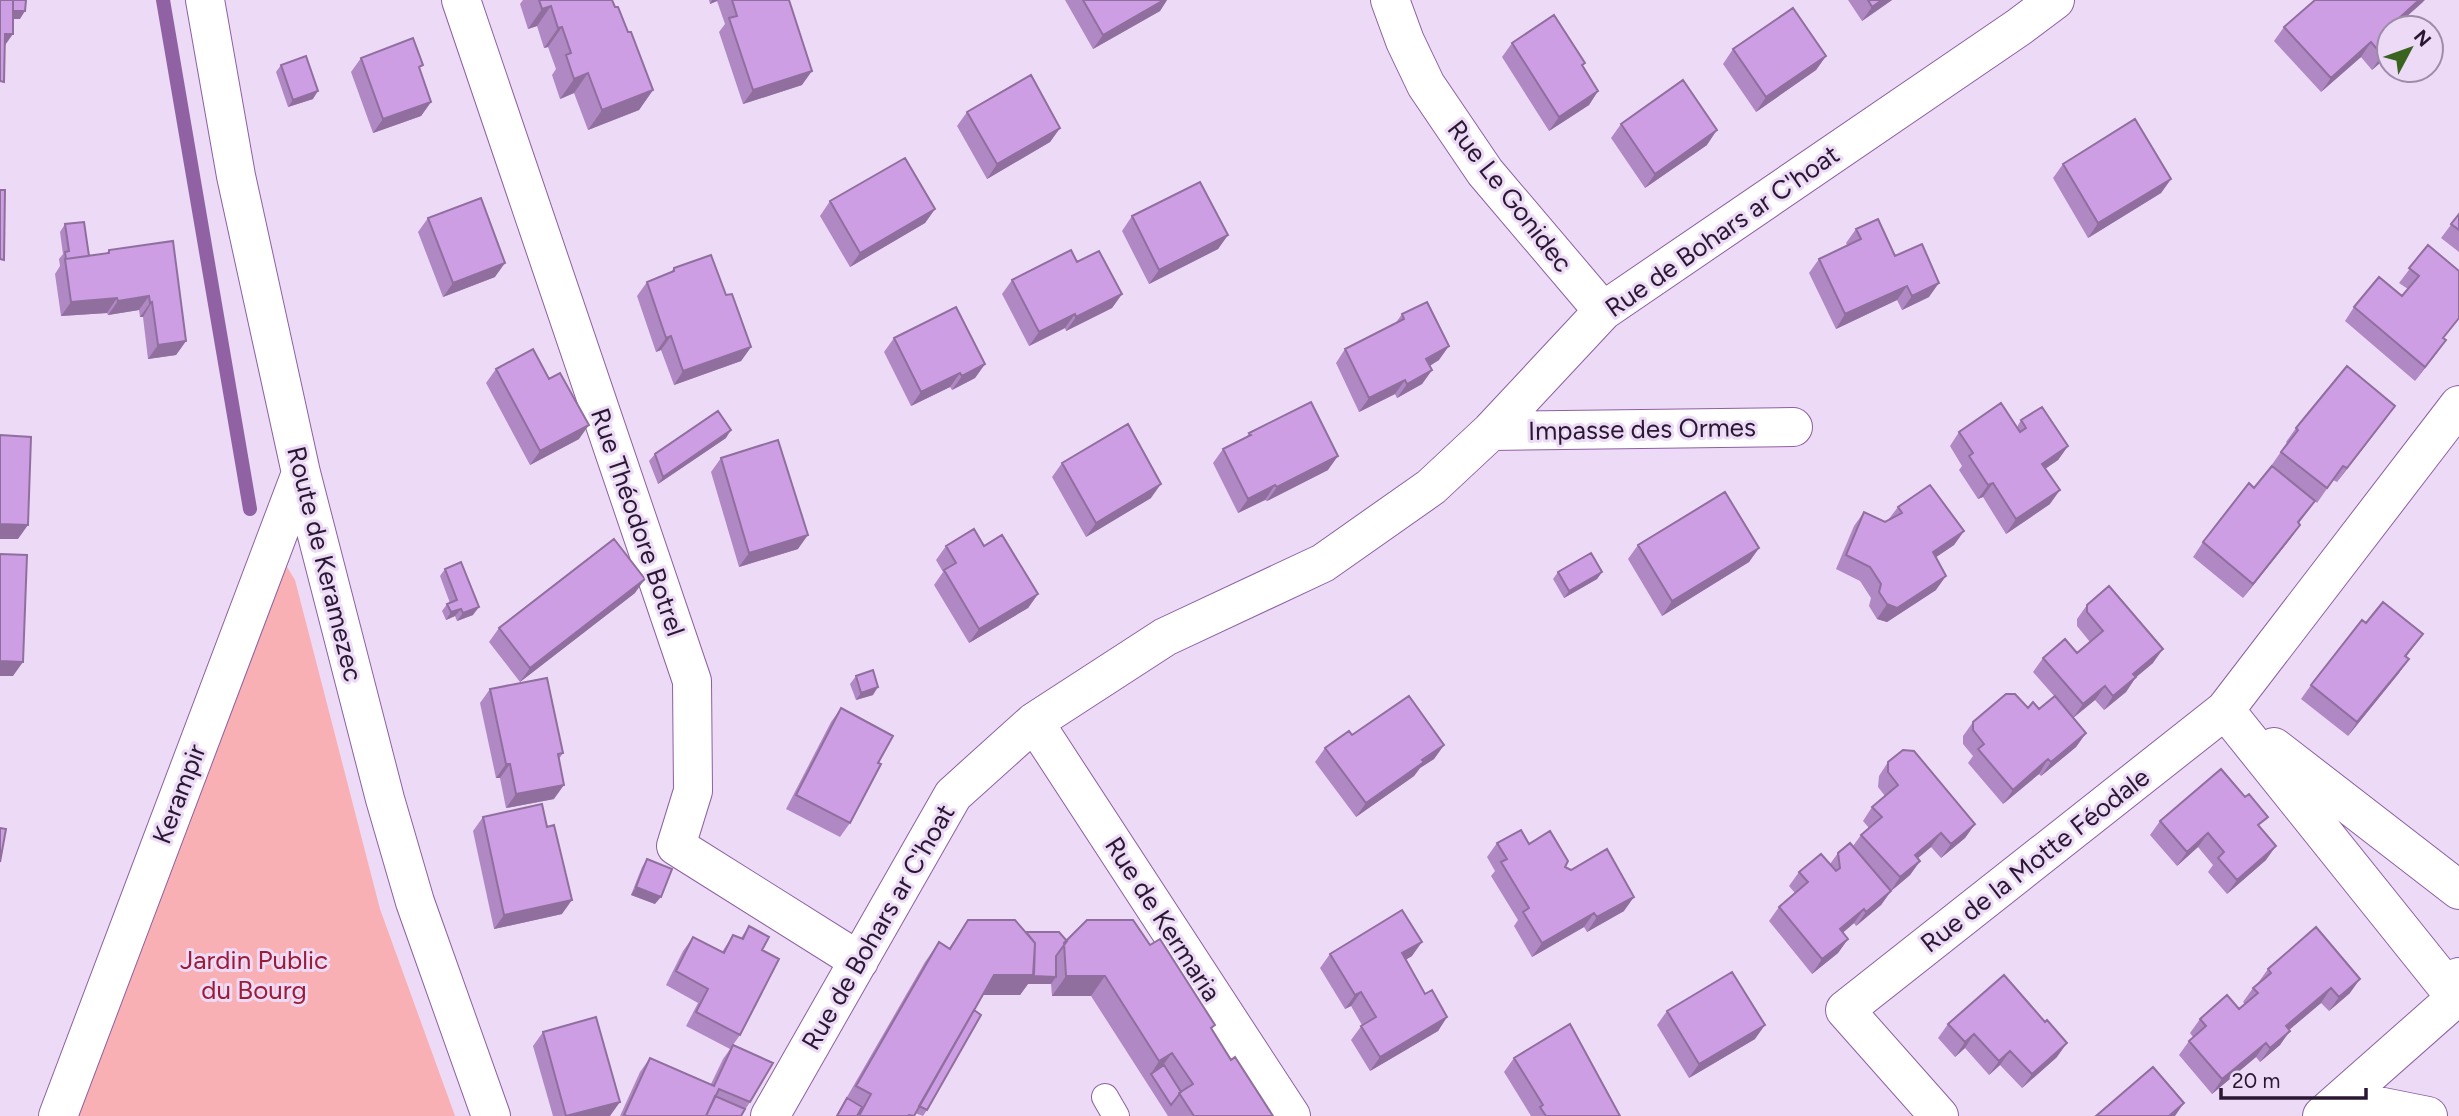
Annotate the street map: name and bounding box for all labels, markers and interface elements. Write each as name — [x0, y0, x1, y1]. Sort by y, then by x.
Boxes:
north arrow — [2375, 14, 2445, 84]
text: N — [2409, 25, 2436, 51]
street label: Rue Le Gonidec — [1441, 113, 1579, 279]
street label: Rue de Bohars ar C'hoat — [1599, 138, 1845, 324]
street label: Rue Théodore Botrel — [584, 404, 692, 640]
street label: Impasse des Ormes — [1528, 411, 1756, 447]
street label: Route de Keramezec — [280, 443, 370, 685]
street label: Kerampir — [145, 739, 213, 848]
street label: Rue de la Motte Féodale — [1914, 761, 2156, 959]
street label: Rue de Bohars ar C'hoat — [795, 798, 962, 1056]
street label: Rue de Kermaria — [1098, 831, 1228, 1007]
park label: Jardin Public du Bourg — [180, 944, 328, 1006]
scale bar — [2221, 1056, 2366, 1100]
text: 20 m — [2232, 1068, 2280, 1093]

